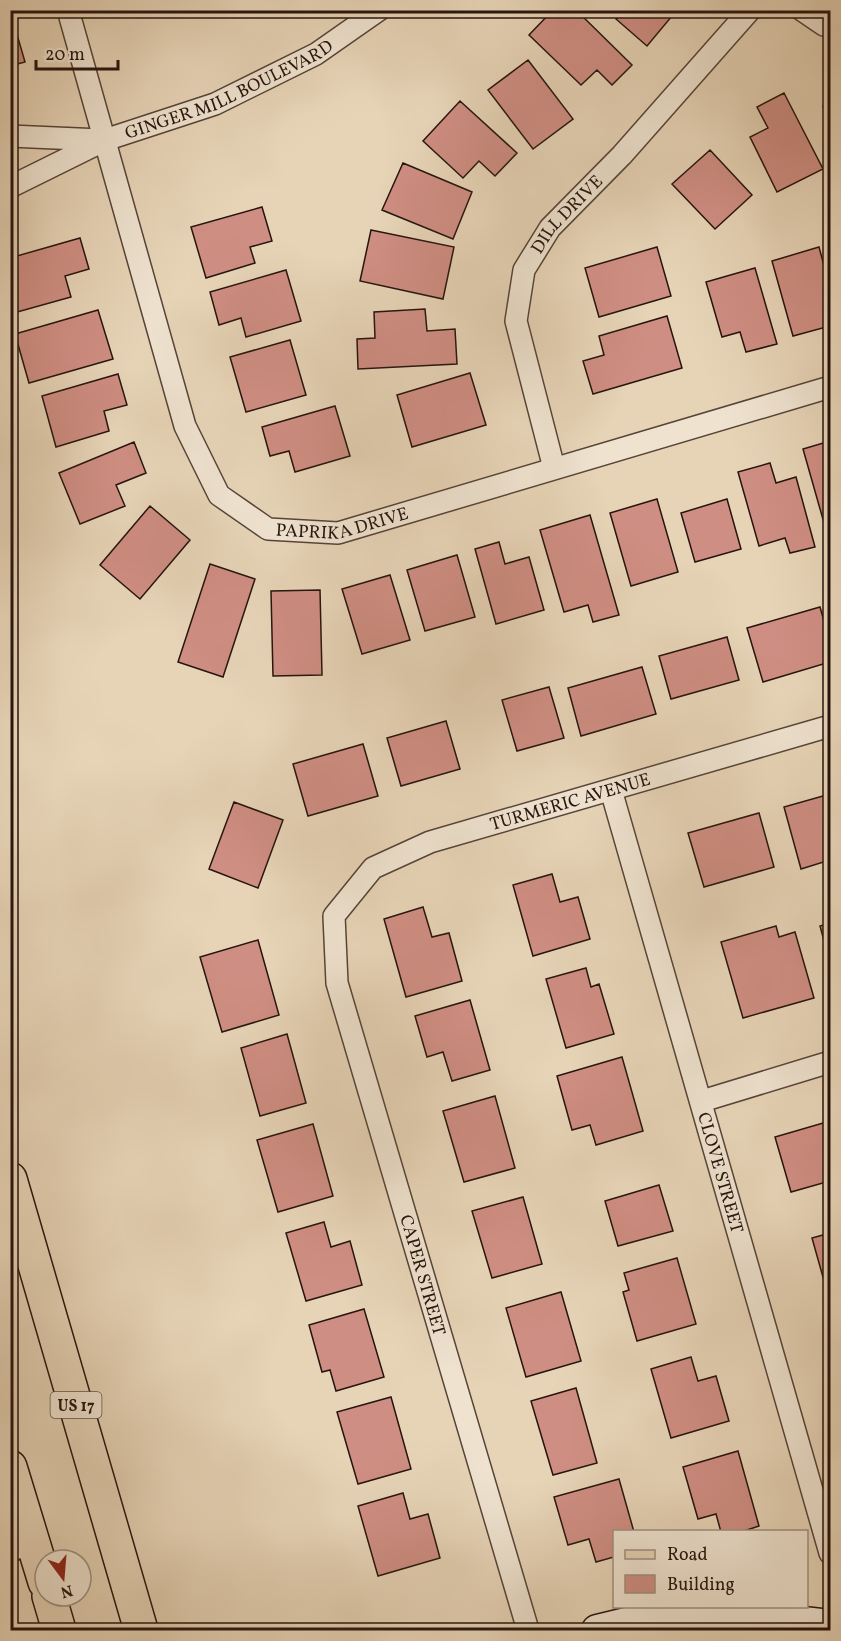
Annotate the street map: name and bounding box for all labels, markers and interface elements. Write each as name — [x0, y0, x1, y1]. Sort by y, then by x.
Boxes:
scale bar — [36, 33, 118, 71]
street label: GINGER MILL BOULEVARD — [122, 35, 339, 147]
text: 20 m — [45, 43, 85, 68]
street label: DILL DRIVE — [526, 170, 609, 259]
street label: PAPRIKA DRIVE — [275, 502, 412, 547]
street label: TURMERIC AVENUE — [487, 768, 654, 838]
street label: CLOVE STREET — [690, 1109, 749, 1237]
street label: CAPER STREET — [392, 1212, 451, 1339]
road number: US 17 — [50, 1392, 101, 1418]
legend — [613, 1530, 808, 1608]
text: Road — [667, 1543, 708, 1568]
north arrow — [33, 1548, 93, 1608]
text: Building — [667, 1573, 735, 1598]
text: N — [58, 1578, 75, 1603]

